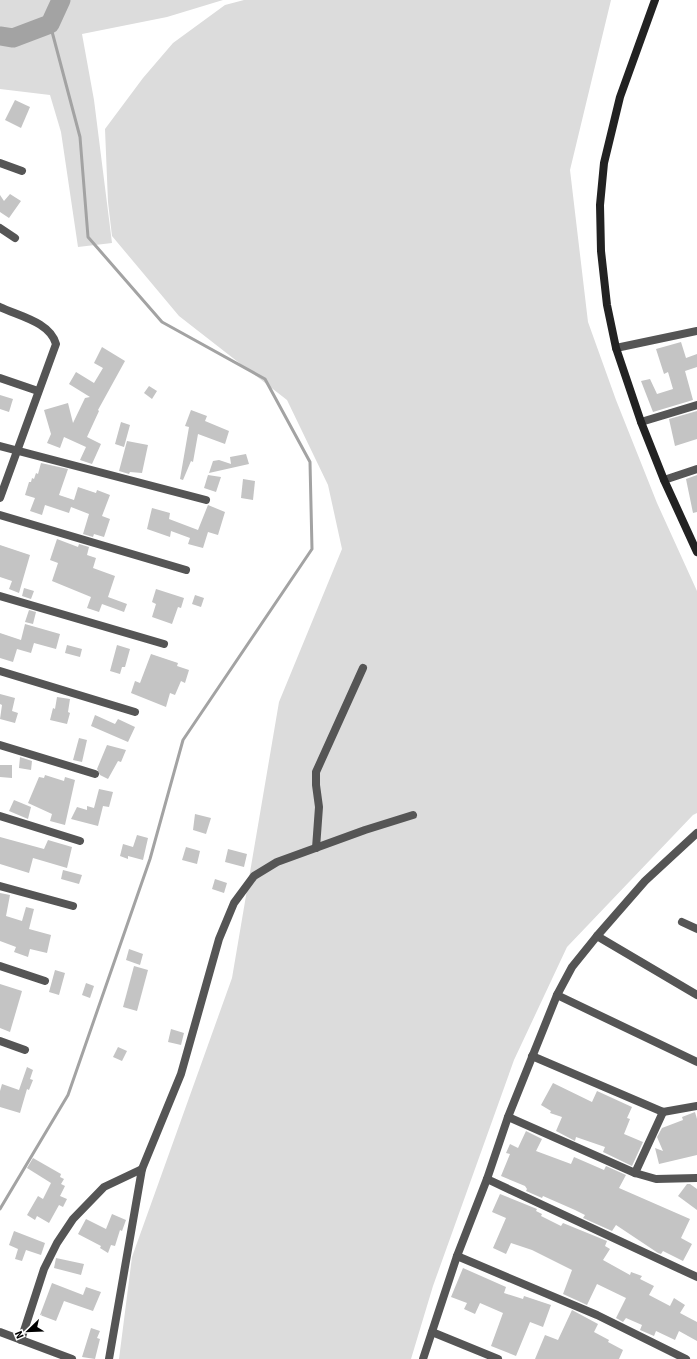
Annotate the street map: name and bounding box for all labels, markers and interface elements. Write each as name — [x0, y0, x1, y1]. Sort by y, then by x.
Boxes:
north arrow — [8, 1311, 48, 1351]
text: N — [11, 1328, 28, 1341]

